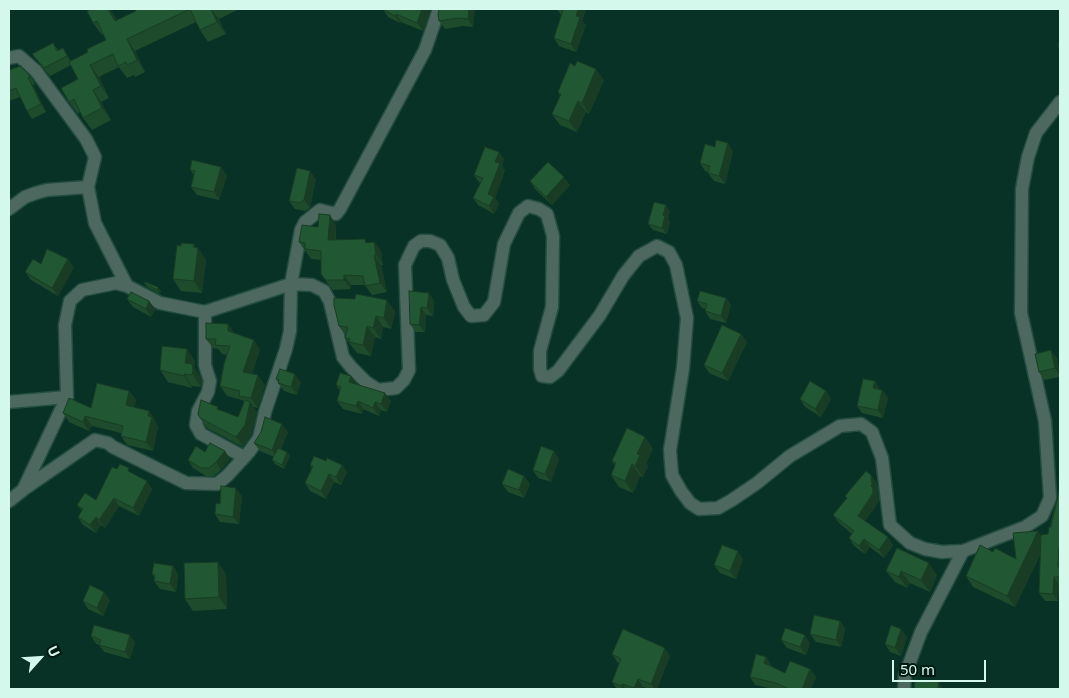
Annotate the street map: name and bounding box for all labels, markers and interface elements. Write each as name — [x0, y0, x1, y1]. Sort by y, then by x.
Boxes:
north arrow — [15, 633, 65, 683]
text: U — [43, 642, 65, 660]
scale bar — [894, 650, 988, 682]
text: 50 m — [900, 659, 935, 679]

